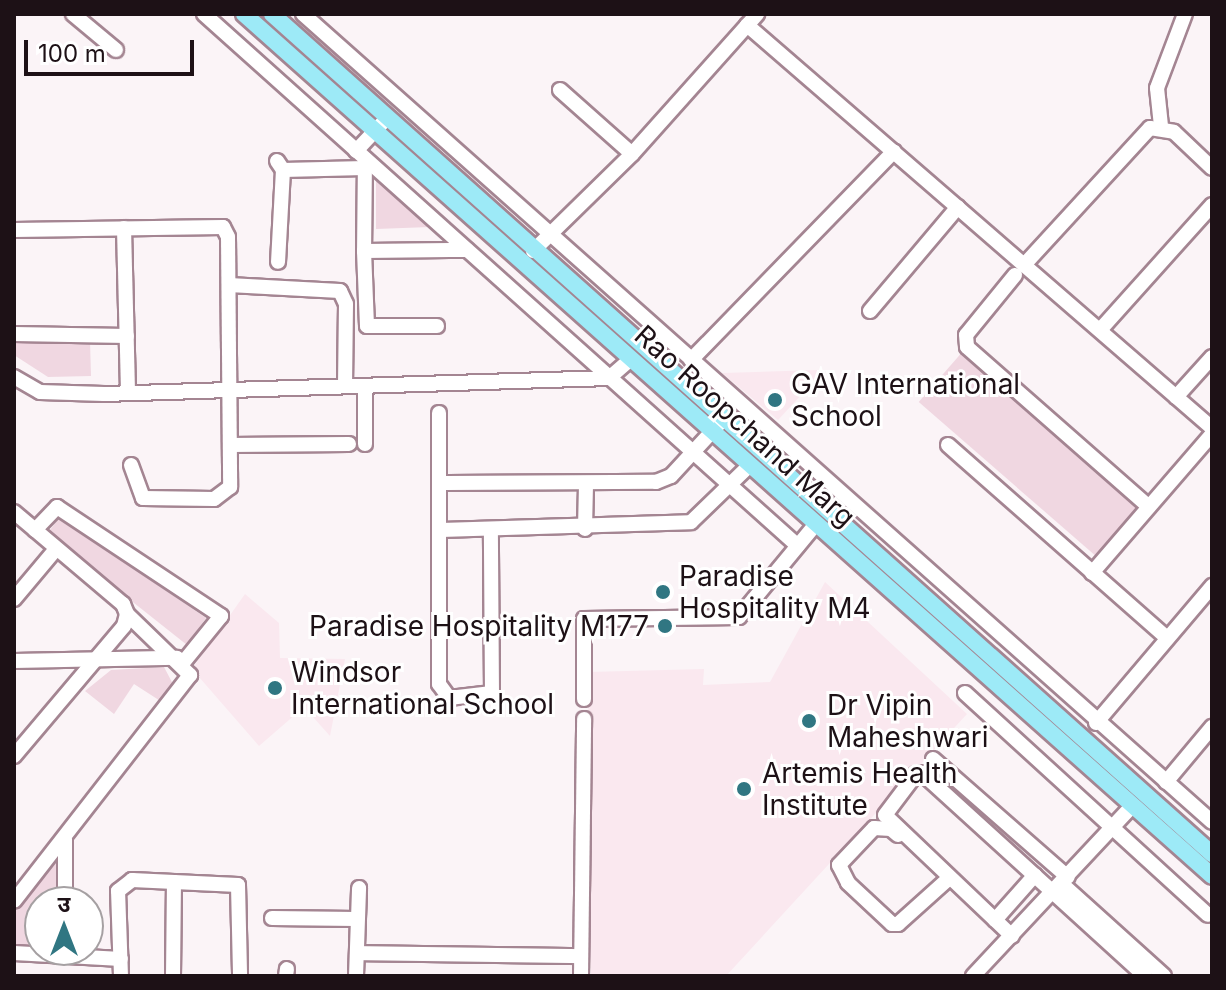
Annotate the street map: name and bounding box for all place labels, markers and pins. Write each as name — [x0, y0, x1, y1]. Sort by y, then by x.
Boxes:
place label: GAV International School — [791, 367, 1020, 433]
marker: GAV International School — [766, 391, 784, 409]
place label: Paradise Hospitality M4 — [679, 559, 871, 625]
marker: Paradise Hospitality M4 — [654, 583, 672, 601]
place label: Paradise Hospitality M177 — [309, 609, 649, 643]
marker: Paradise Hospitality M177 — [656, 617, 674, 635]
place label: Windsor International School — [291, 655, 554, 721]
marker: Windsor International School — [266, 679, 284, 697]
place label: Dr Vipin Maheshwari — [827, 688, 989, 754]
marker: Dr Vipin Maheshwari — [798, 710, 820, 732]
place label: Artemis Health Institute — [762, 756, 958, 822]
marker: Artemis Health Institute — [733, 778, 755, 800]

